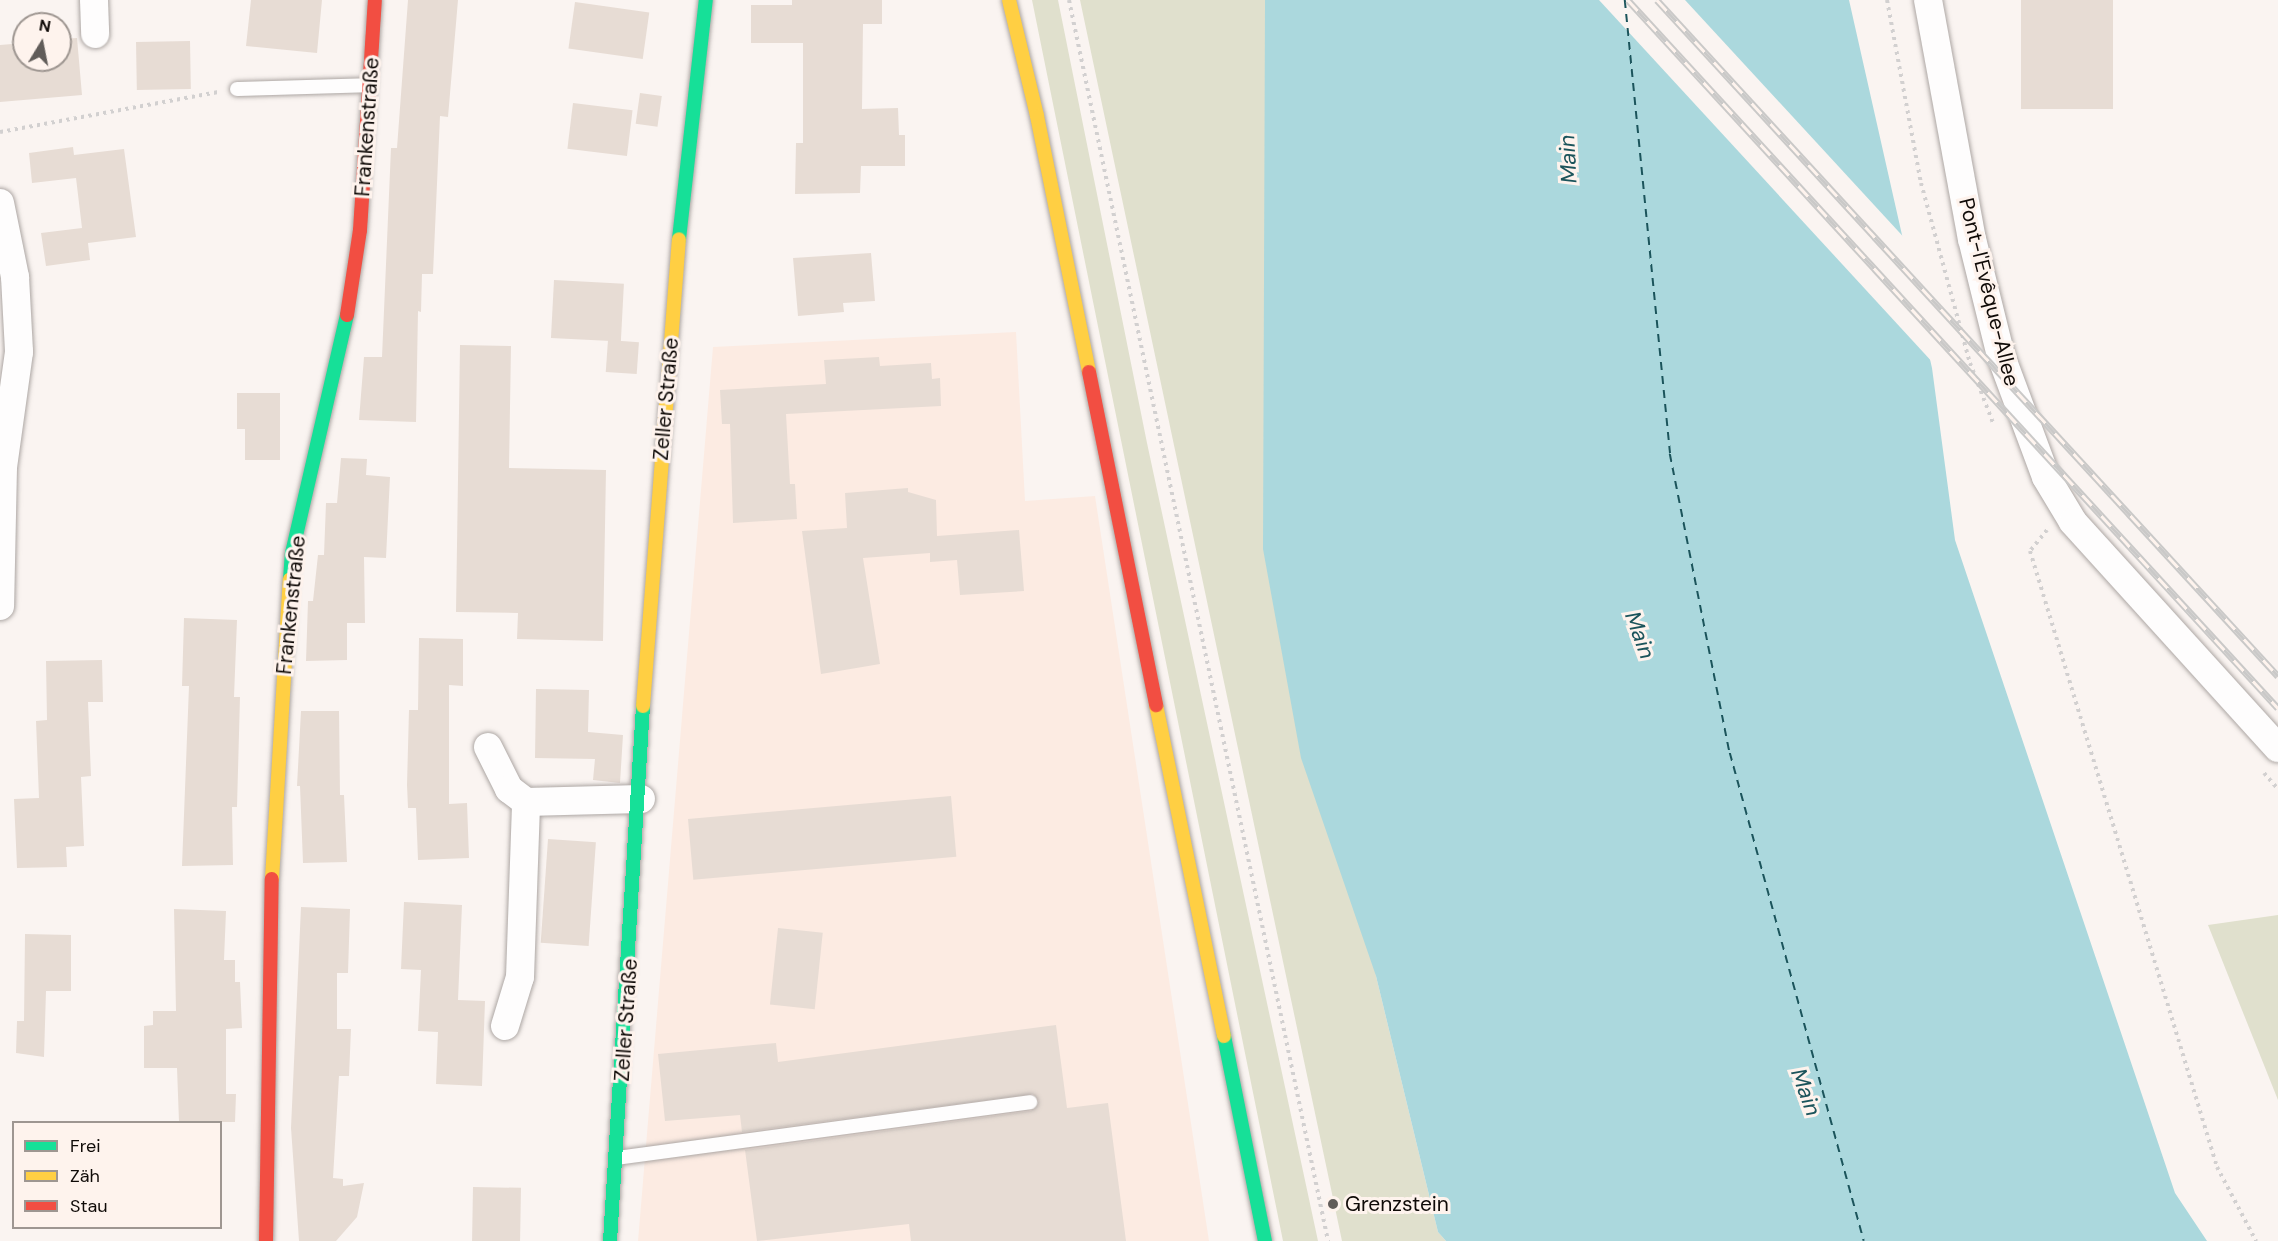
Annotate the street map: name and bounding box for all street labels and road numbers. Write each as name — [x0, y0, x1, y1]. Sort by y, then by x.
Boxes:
street label: Frankenstraße — [350, 57, 384, 197]
street label: Pont-l'Evêque-Allee — [1953, 195, 2025, 389]
street label: Zeller Straße — [648, 337, 684, 461]
street label: Frankenstraße — [271, 534, 311, 676]
street label: Zeller Straße — [609, 958, 643, 1082]

